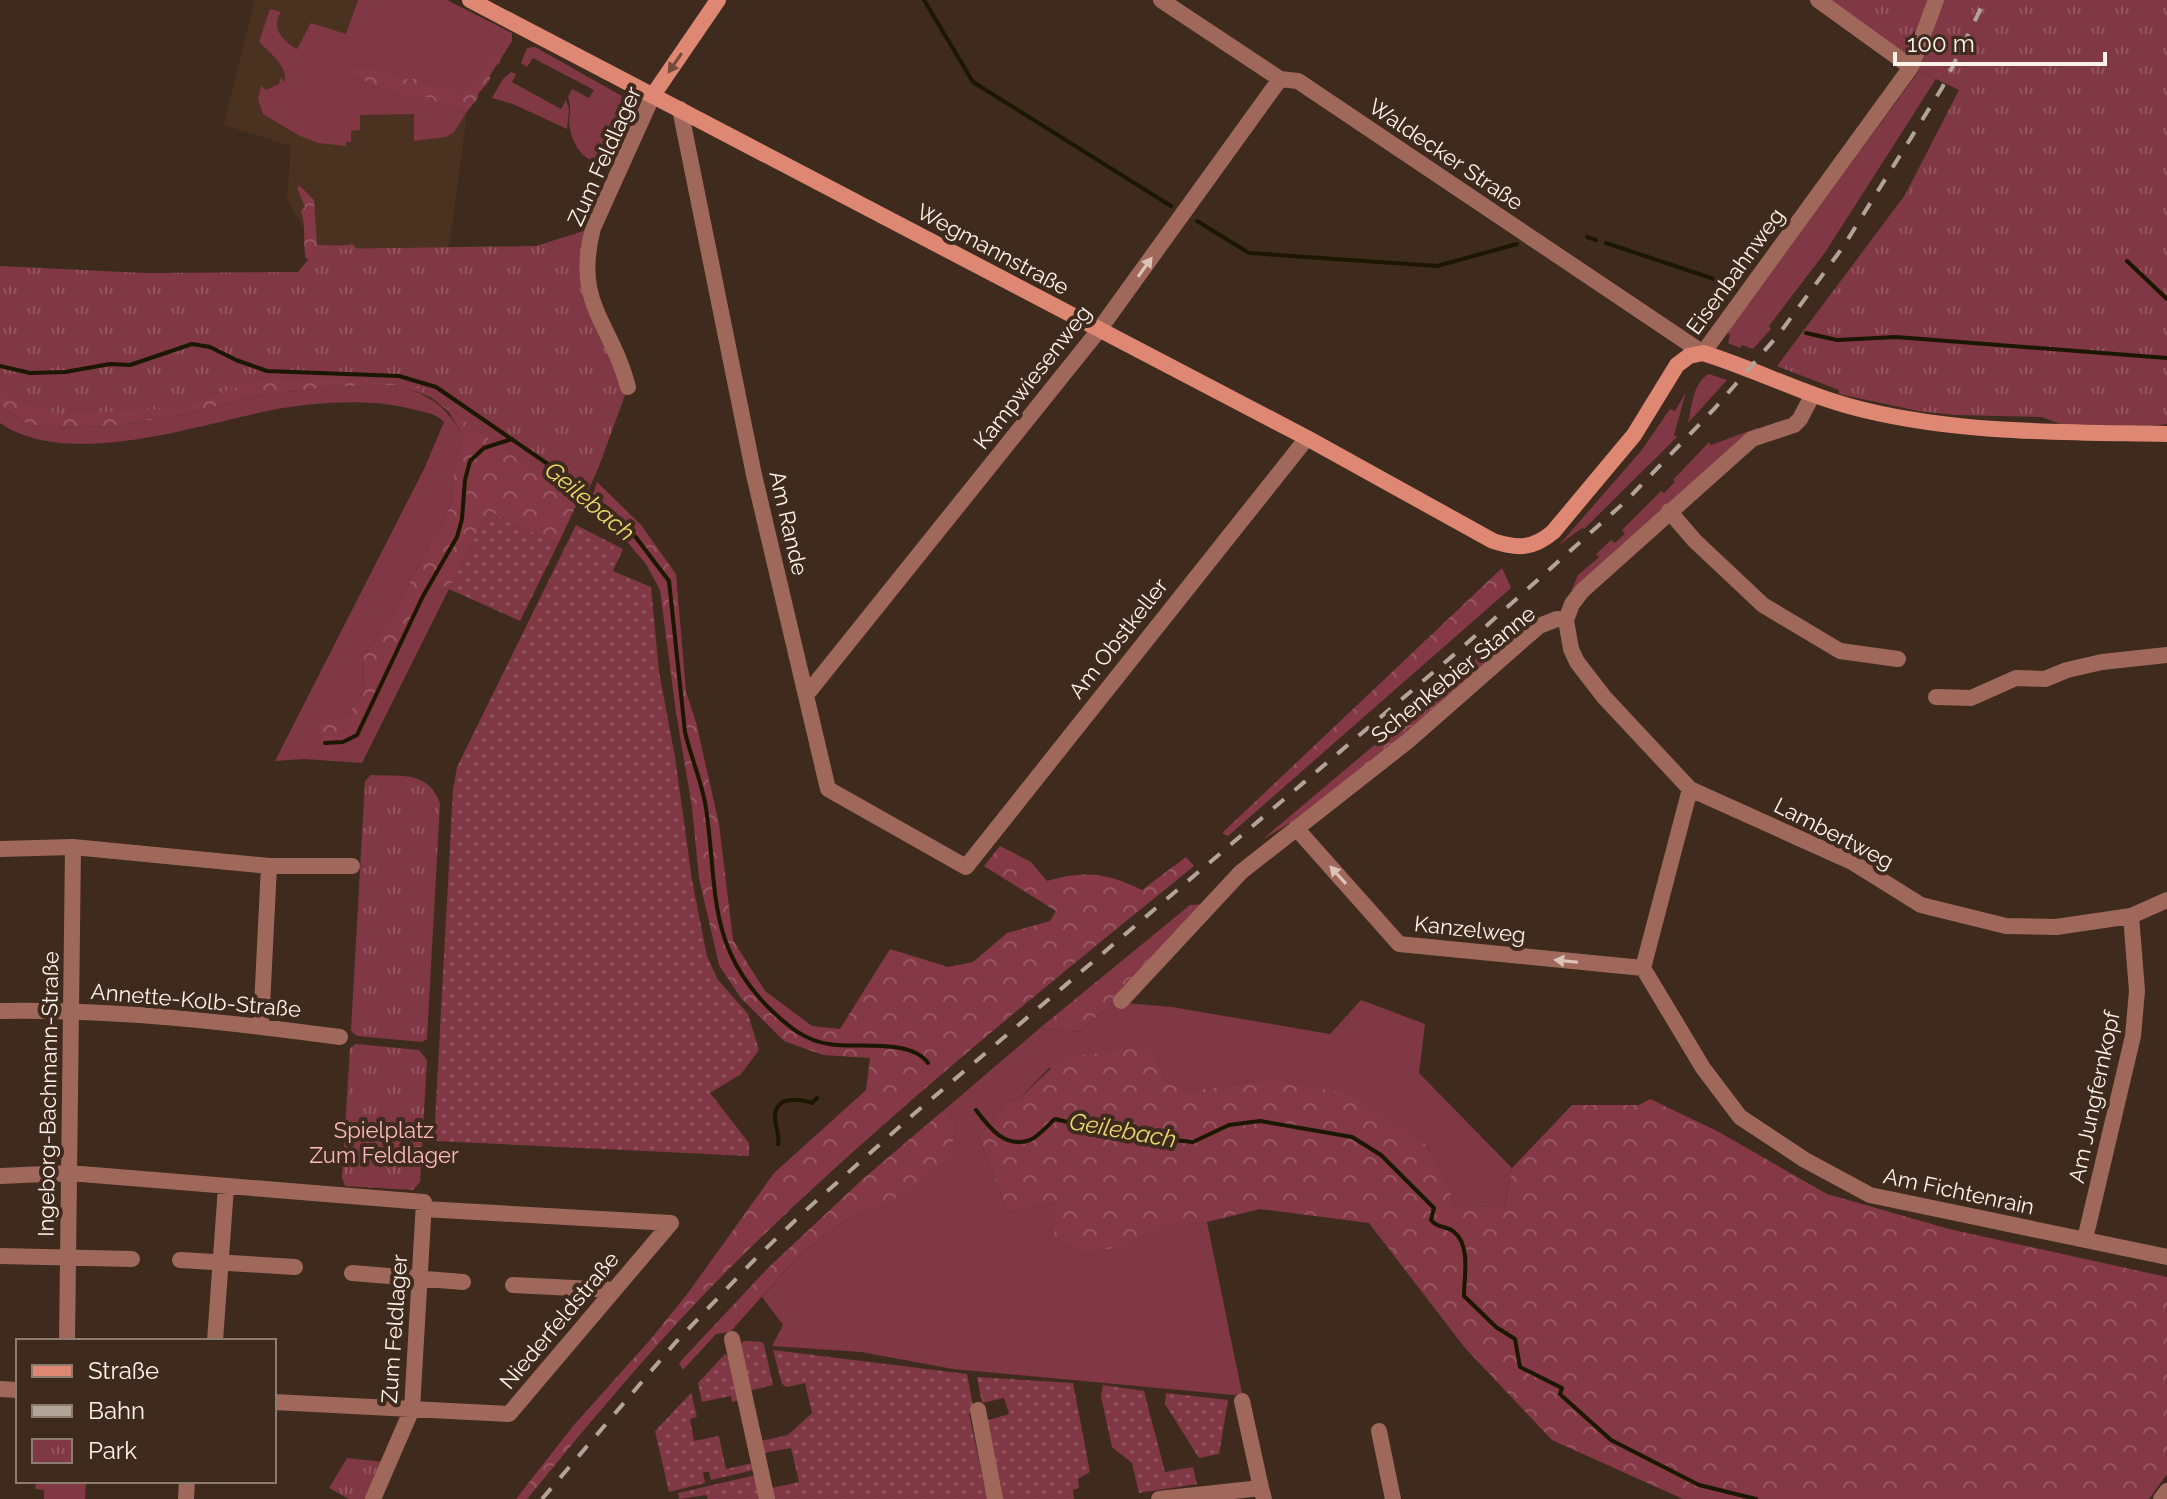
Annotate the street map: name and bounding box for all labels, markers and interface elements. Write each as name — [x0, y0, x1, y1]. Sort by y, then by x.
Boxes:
scale bar — [1895, 16, 2105, 66]
text: 100 m — [1907, 29, 1975, 58]
one-way arrow — [668, 53, 683, 74]
street label: Zum Feldlager — [562, 82, 646, 230]
street label: Waldecker Straße — [1364, 93, 1528, 215]
street label: Wegmannstraße — [912, 198, 1074, 300]
street label: Eisenbahnweg — [1681, 203, 1789, 339]
one-way arrow — [1137, 256, 1152, 277]
street label: Kampwiesenweg — [968, 300, 1096, 454]
water label: Geilebach — [539, 455, 641, 547]
street label: Am Rande — [764, 468, 814, 578]
street label: Am Obstkeller — [1063, 573, 1173, 703]
street label: Schenkebier Stanne — [1366, 600, 1540, 748]
street label: Lambertweg — [1770, 792, 1898, 874]
one-way arrow — [1329, 866, 1347, 885]
street label: Kanzelweg — [1413, 910, 1527, 948]
street label: Ingeborg-Bachmann-Straße — [33, 951, 63, 1237]
one-way arrow — [1553, 954, 1578, 967]
street label: Annette-Kolb-Straße — [90, 978, 302, 1022]
street label: Am Jungfernkopf — [2063, 1008, 2125, 1185]
water label: Geilebach — [1067, 1106, 1179, 1154]
park label: Spielplatz Zum Feldlager — [309, 1117, 459, 1168]
street label: Am Fichtenrain — [1881, 1162, 2037, 1220]
street label: Niederfeldstraße — [494, 1246, 624, 1394]
street label: Zum Feldlager — [376, 1253, 412, 1404]
legend — [16, 1339, 276, 1483]
text: Straße — [88, 1356, 159, 1385]
text: Bahn — [88, 1396, 145, 1425]
text: Park — [88, 1436, 137, 1465]

